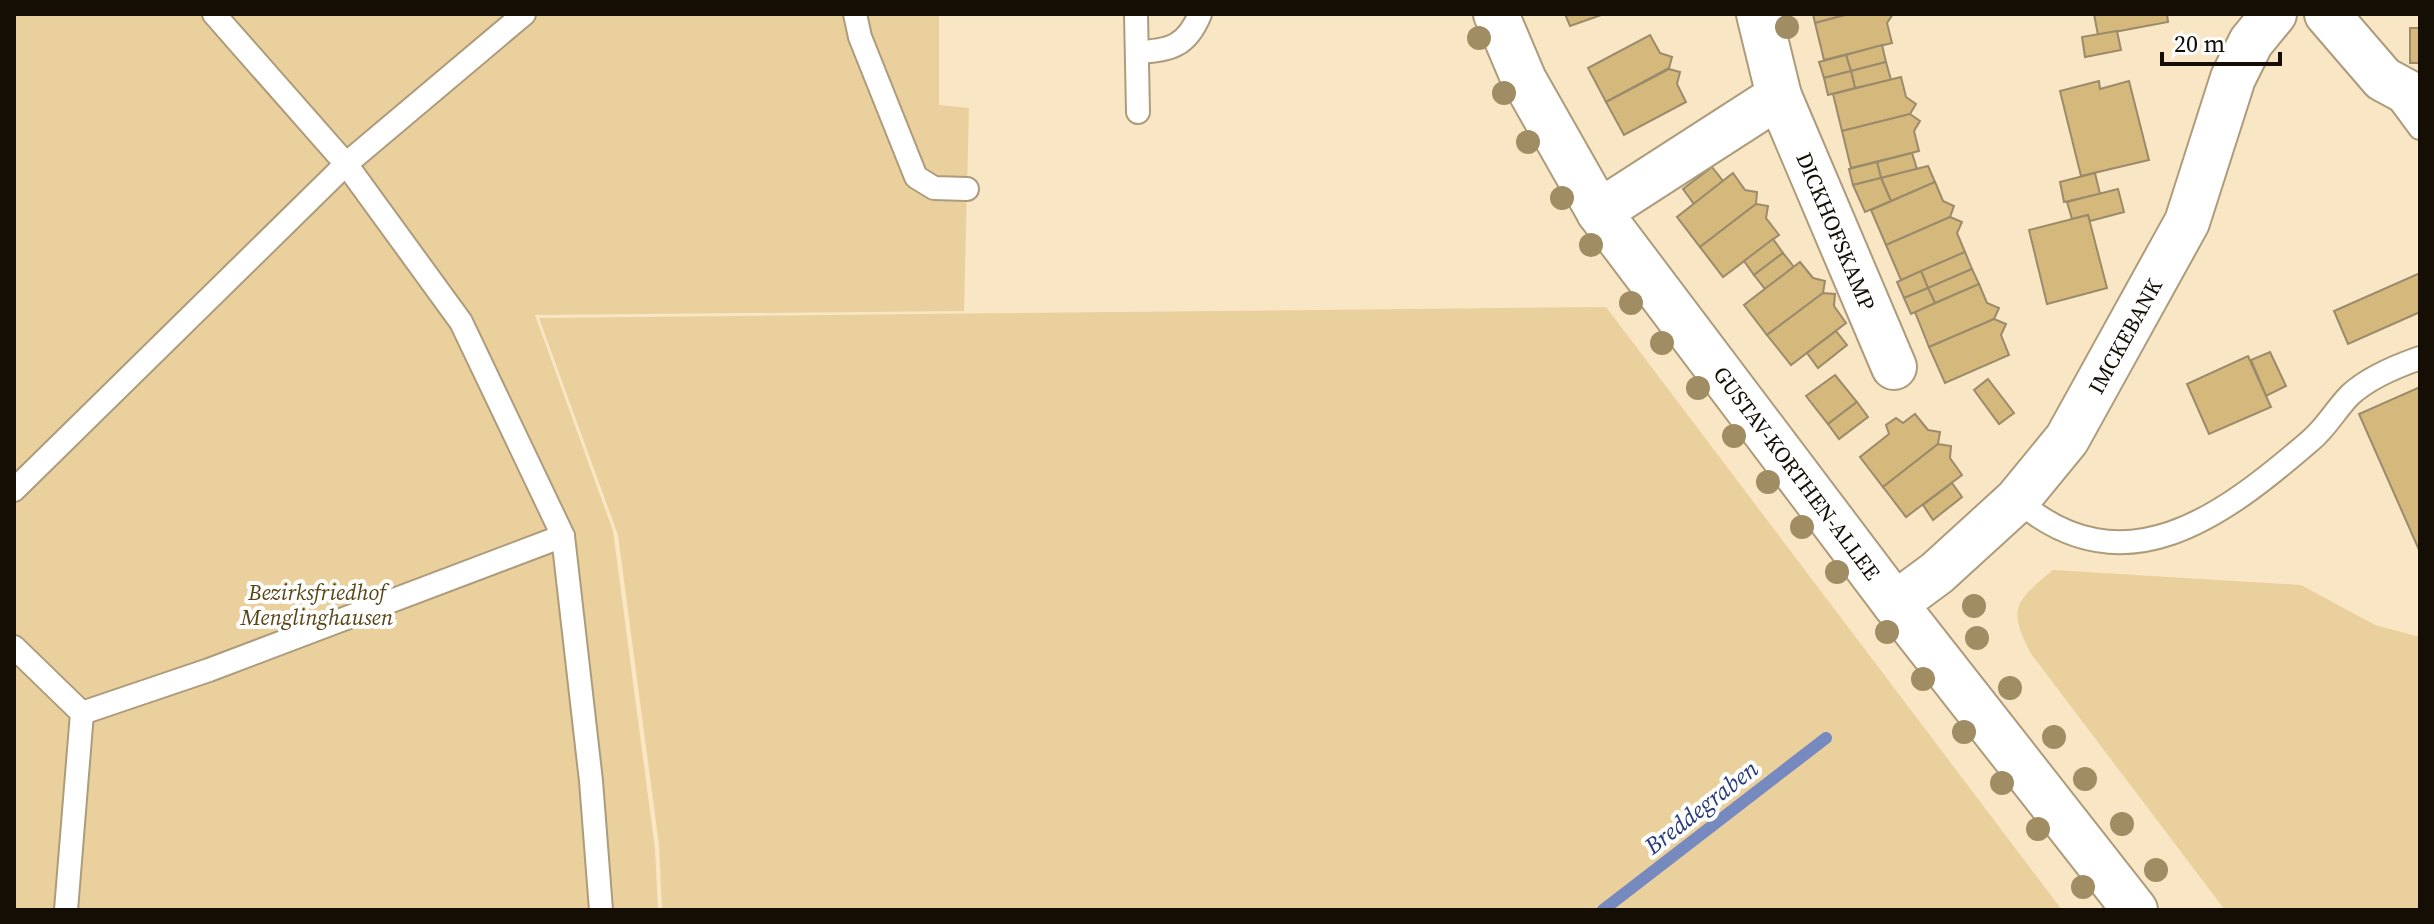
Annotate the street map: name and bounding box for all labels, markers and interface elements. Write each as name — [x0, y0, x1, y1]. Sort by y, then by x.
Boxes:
scale bar — [2162, 16, 2280, 66]
text: 20 m — [2174, 27, 2225, 60]
street label: DICKHOFSKAMP — [1789, 147, 1883, 315]
street label: IMCKEBANK — [2081, 273, 2169, 399]
street label: GUSTAV-KORTHEN-ALLEE — [1707, 360, 1887, 586]
park label: Bezirksfriedhof Menglinghausen — [240, 577, 394, 632]
water label: Breddegraben — [1636, 752, 1765, 862]

